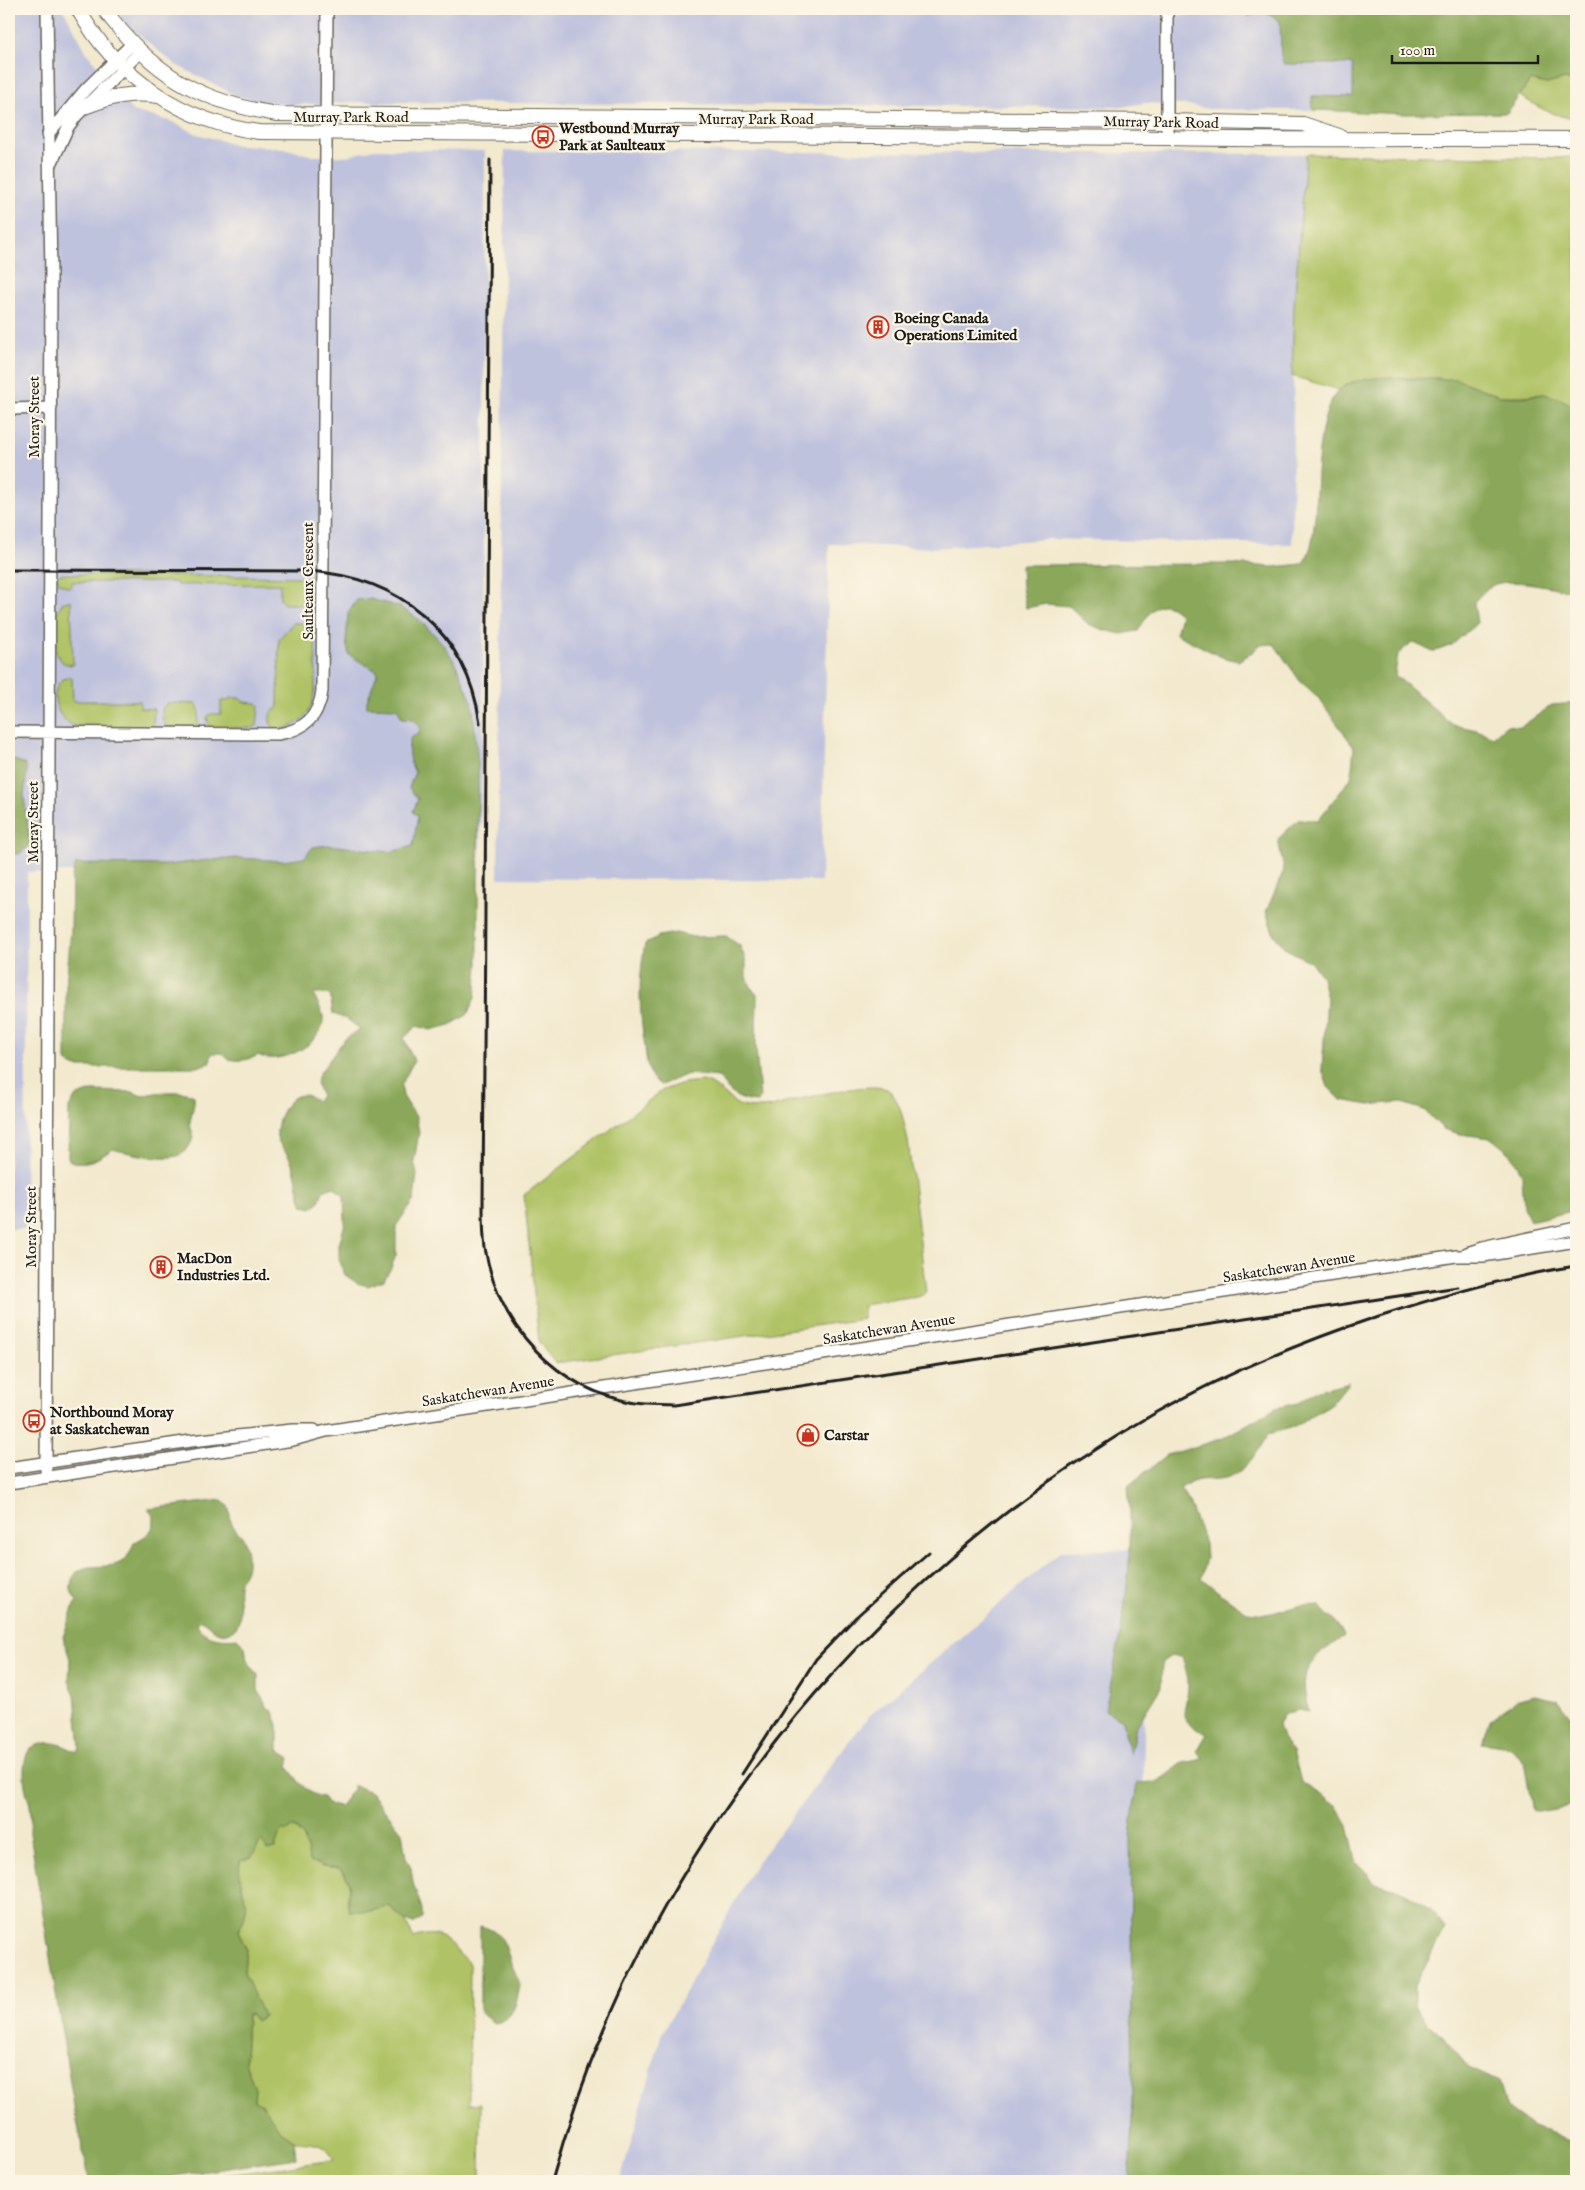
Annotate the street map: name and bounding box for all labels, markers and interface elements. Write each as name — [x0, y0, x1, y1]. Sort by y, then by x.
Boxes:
scale bar — [1392, 32, 1539, 64]
text: 100 m — [1400, 41, 1436, 60]
street label: Murray Park Road — [293, 108, 410, 127]
street label: Murray Park Road — [698, 110, 815, 129]
street label: Murray Park Road — [1103, 112, 1220, 133]
place label: Westbound Murray Park at Saulteaux — [558, 119, 680, 155]
bus stop icon: Westbound Murray Park at Saulteaux — [531, 125, 555, 149]
place label: Boeing Canada Operations Limited — [894, 309, 1018, 345]
building icon: Boeing Canada Operations Limited — [866, 315, 890, 339]
street label: Moray Street — [25, 376, 44, 458]
street label: Saulteaux Crescent — [299, 522, 318, 640]
street label: Moray Street — [24, 781, 43, 863]
street label: Moray Street — [22, 1186, 41, 1268]
street label: Saskatchewan Avenue — [1222, 1248, 1357, 1287]
place label: MacDon Industries Ltd. — [177, 1249, 270, 1285]
building icon: MacDon Industries Ltd. — [149, 1255, 173, 1279]
street label: Saskatchewan Avenue — [822, 1310, 957, 1349]
street label: Saskatchewan Avenue — [421, 1372, 556, 1411]
place label: Northbound Moray at Saskatchewan — [49, 1403, 174, 1439]
bus stop icon: Northbound Moray at Saskatchewan — [22, 1409, 46, 1433]
shop icon: Carstar — [796, 1423, 820, 1447]
place label: Carstar — [824, 1426, 870, 1445]

